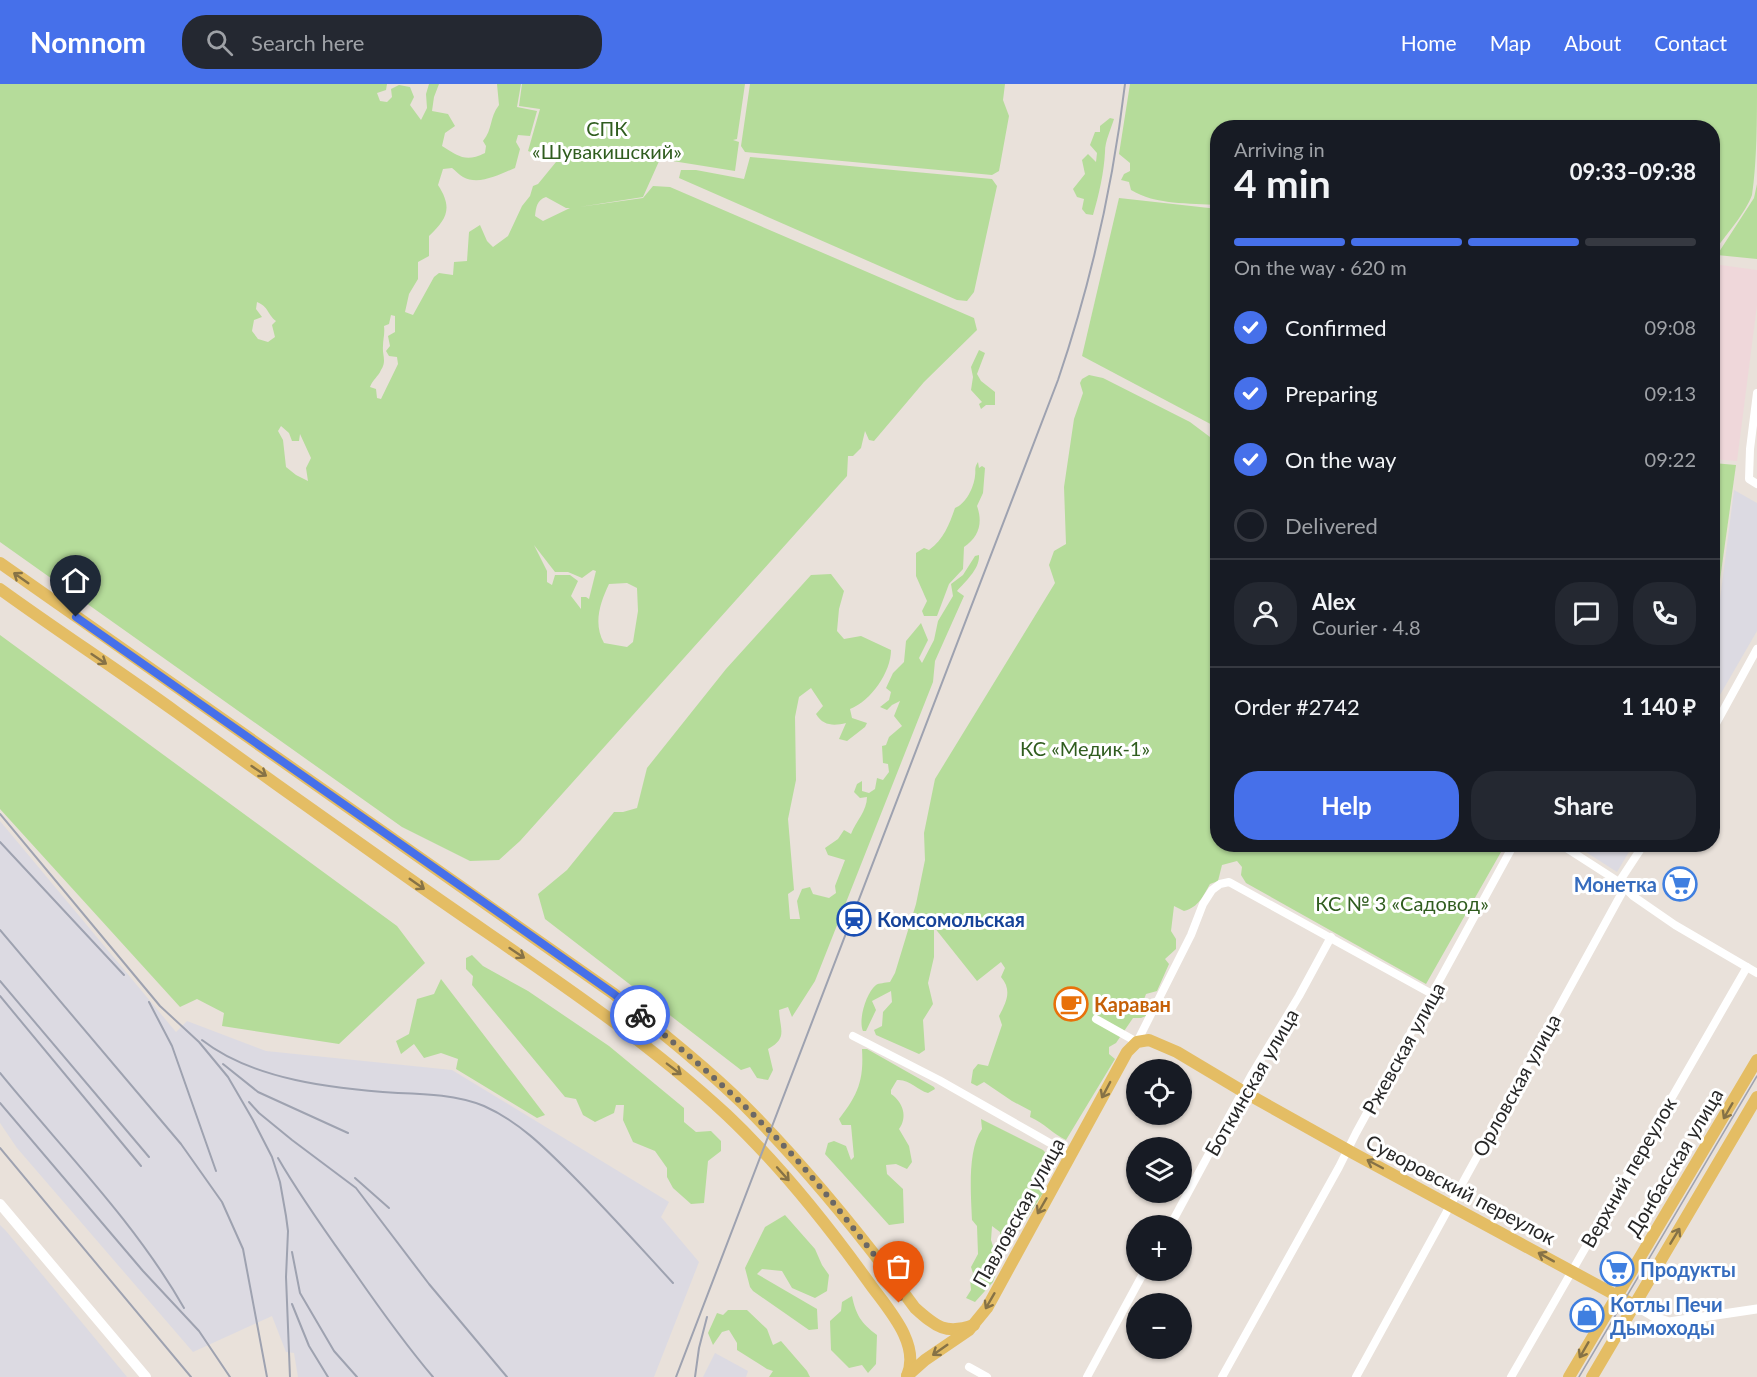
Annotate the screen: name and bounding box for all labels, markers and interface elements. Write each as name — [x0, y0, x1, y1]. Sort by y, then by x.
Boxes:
search box — [182, 15, 602, 69]
text: Nomnom — [30, 25, 146, 59]
icon: search — [203, 26, 236, 59]
text: Search here — [251, 29, 364, 56]
text: Home — [1401, 30, 1457, 55]
text: Map — [1490, 30, 1531, 55]
text: About — [1564, 30, 1621, 55]
text: Contact — [1654, 30, 1727, 55]
park label: СПК «Шувакишский» — [532, 116, 682, 163]
text: Arriving in — [1234, 137, 1325, 161]
text: 09:33–09:38 — [1570, 158, 1696, 185]
text: 4 min — [1234, 160, 1331, 206]
text: On the way · 620 m — [1234, 255, 1407, 279]
icon: check — [1234, 311, 1267, 344]
text: Confirmed — [1285, 314, 1387, 341]
text: 09:08 — [1645, 315, 1696, 339]
icon: check — [1234, 377, 1267, 410]
text: Preparing — [1285, 380, 1377, 407]
text: 09:13 — [1645, 381, 1696, 405]
icon: check — [1234, 443, 1267, 476]
text: On the way — [1285, 446, 1396, 473]
text: 09:22 — [1645, 447, 1696, 471]
text: Delivered — [1285, 512, 1378, 539]
pin — [50, 555, 101, 617]
icon: home — [59, 564, 92, 597]
one-way arrow — [14, 572, 30, 584]
button: person — [1234, 582, 1297, 645]
button: chat — [1555, 582, 1618, 645]
button: phone — [1633, 582, 1696, 645]
text: Alex — [1312, 588, 1356, 615]
text: Courier · 4.8 — [1312, 615, 1421, 639]
one-way arrow — [90, 653, 107, 665]
text: Order #2742 — [1234, 693, 1360, 720]
text: 1 140 ₽ — [1621, 693, 1696, 720]
park label: КС «Медик-1» — [1020, 736, 1150, 760]
one-way arrow — [250, 765, 266, 777]
button: Help — [1234, 771, 1459, 840]
button: Share — [1471, 771, 1696, 840]
supermarket icon: Монетка — [1662, 866, 1698, 902]
place label: Монетка — [1574, 872, 1657, 896]
one-way arrow — [409, 878, 425, 890]
park label: КС № 3 «Садовод» — [1315, 891, 1489, 915]
station icon: Комсомольская — [836, 901, 872, 937]
place label: Комсомольская — [877, 907, 1025, 931]
one-way arrow — [508, 947, 525, 959]
street label: Ржевская улица — [1357, 978, 1449, 1118]
courier — [610, 985, 670, 1045]
cafe icon: Караван — [1053, 986, 1089, 1022]
place label: Караван — [1094, 992, 1171, 1016]
icon: bike — [624, 999, 657, 1032]
street label: Боткинская улица — [1199, 1004, 1303, 1160]
street label: Орловская улица — [1467, 1010, 1565, 1160]
map controls — [1126, 1059, 1192, 1359]
button: locate — [1126, 1059, 1192, 1125]
one-way arrow — [665, 1062, 681, 1075]
one-way arrow — [1100, 1081, 1112, 1098]
street label: Донбасская улица — [1620, 1084, 1728, 1240]
street label: Верхний переулок — [1575, 1092, 1681, 1251]
one-way arrow — [1721, 1102, 1733, 1119]
street label: Суворовский переулок — [1362, 1129, 1560, 1249]
street label: Павловская улица — [967, 1133, 1069, 1291]
button: layers — [1126, 1137, 1192, 1203]
one-way arrow — [1366, 1158, 1384, 1169]
one-way arrow — [776, 1166, 790, 1181]
one-way arrow — [1036, 1198, 1048, 1215]
button: + — [1126, 1215, 1192, 1281]
one-way arrow — [1669, 1228, 1681, 1245]
pin — [873, 1241, 924, 1303]
icon: bag — [882, 1250, 915, 1283]
one-way arrow — [1538, 1251, 1555, 1263]
supermarket icon: Продукты — [1599, 1251, 1635, 1287]
place label: Продукты — [1640, 1257, 1736, 1281]
one-way arrow — [984, 1292, 995, 1310]
place label: Котлы Печи Дымоходы — [1610, 1292, 1723, 1339]
button: − — [1126, 1293, 1192, 1359]
shop icon: Котлы Печи Дымоходы — [1569, 1297, 1605, 1333]
one-way arrow — [1578, 1341, 1590, 1358]
one-way arrow — [932, 1344, 948, 1356]

